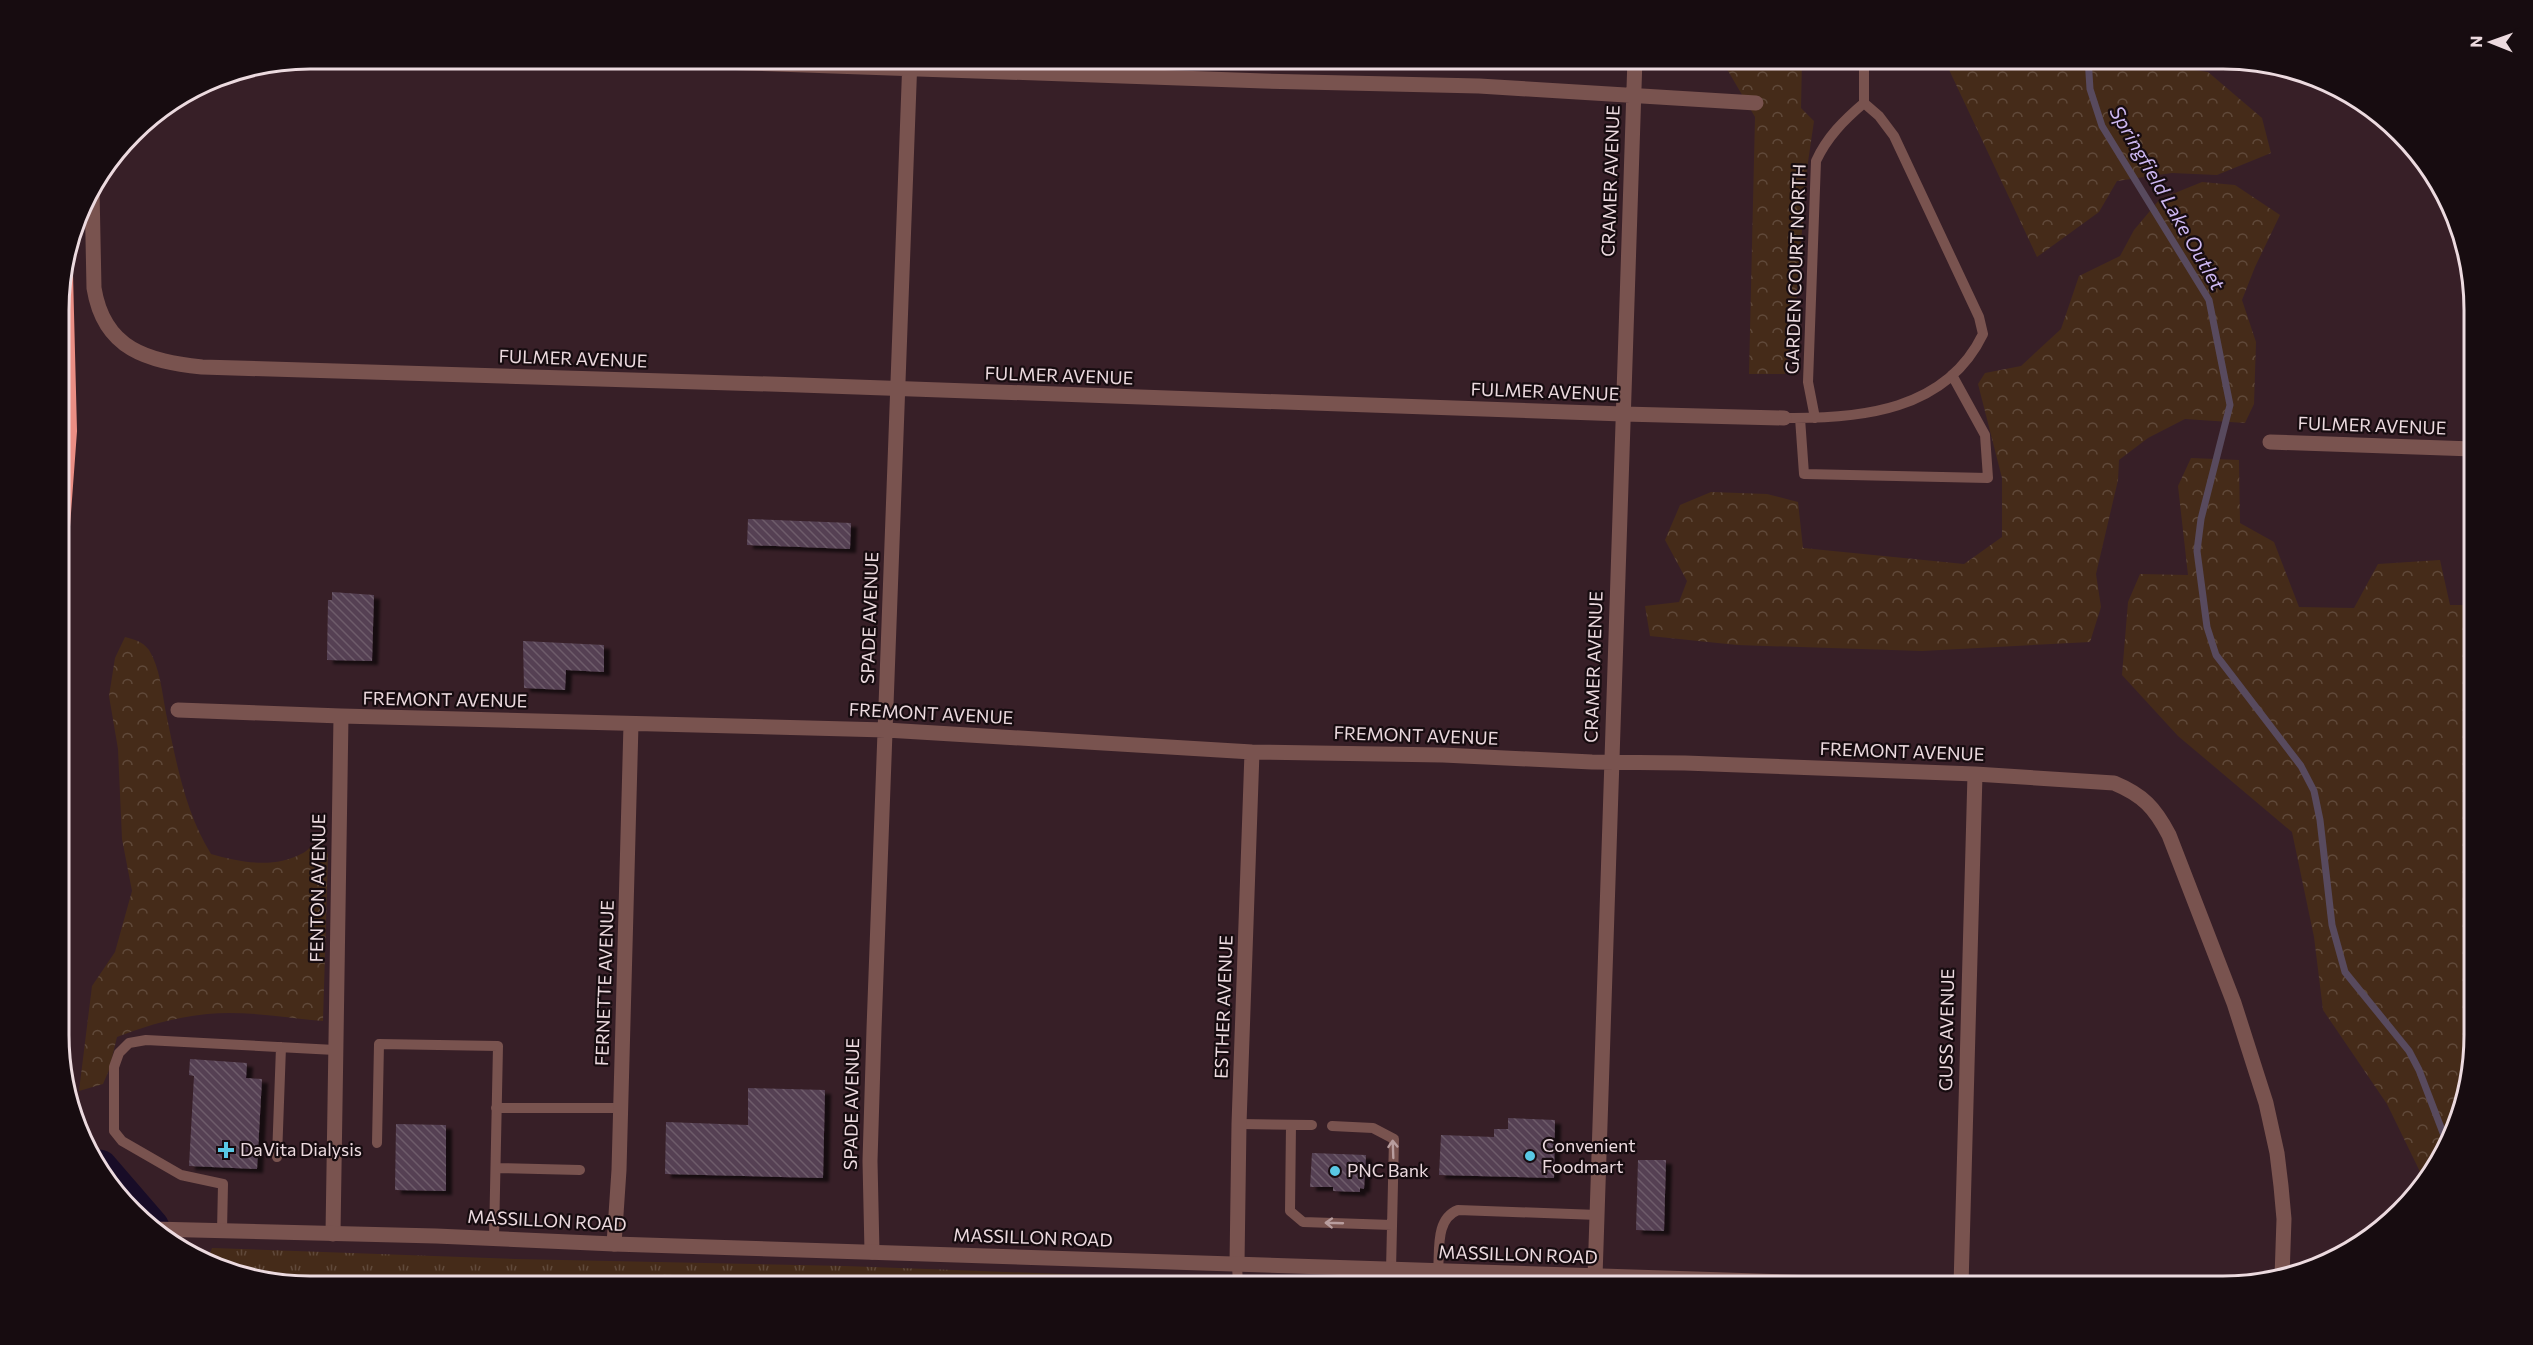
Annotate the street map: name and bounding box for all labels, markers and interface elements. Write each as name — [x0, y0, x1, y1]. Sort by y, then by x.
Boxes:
north arrow — [2461, 12, 2521, 72]
text: N — [2466, 36, 2485, 48]
water label: Springfield Lake Outlet — [2105, 101, 2231, 295]
street label: CRAMER AVENUE — [1596, 105, 1624, 257]
street label: GARDEN COURT NORTH — [1780, 163, 1810, 375]
street label: FULMER AVENUE — [498, 344, 648, 372]
street label: FULMER AVENUE — [984, 361, 1134, 389]
street label: FULMER AVENUE — [1470, 377, 1620, 405]
street label: FULMER AVENUE — [2297, 411, 2447, 439]
street label: SPADE AVENUE — [856, 551, 882, 684]
street label: CRAMER AVENUE — [1579, 591, 1607, 743]
street label: FREMONT AVENUE — [362, 687, 528, 711]
street label: FREMONT AVENUE — [848, 698, 1014, 728]
street label: FREMONT AVENUE — [1333, 721, 1499, 749]
street label: FREMONT AVENUE — [1819, 737, 1985, 765]
street label: FENTON AVENUE — [305, 813, 329, 963]
street label: FERNETTE AVENUE — [590, 900, 618, 1066]
street label: ESTHER AVENUE — [1209, 935, 1237, 1079]
street label: GUSS AVENUE — [1934, 969, 1958, 1091]
street label: SPADE AVENUE — [839, 1038, 863, 1170]
place label: Convenient Foodmart — [1542, 1134, 1636, 1177]
place label: DaVita Dialysis — [240, 1138, 362, 1160]
one-way arrow — [1387, 1139, 1399, 1159]
marker: DaVita Dialysis — [217, 1141, 235, 1159]
marker: Convenient Foodmart — [1523, 1149, 1537, 1163]
place label: PNC Bank — [1347, 1159, 1429, 1181]
marker: PNC Bank — [1328, 1164, 1342, 1178]
street label: MASSILLON ROAD — [467, 1205, 627, 1235]
one-way arrow — [1324, 1217, 1344, 1229]
street label: MASSILLON ROAD — [953, 1223, 1113, 1251]
street label: MASSILLON ROAD — [1438, 1240, 1598, 1268]

